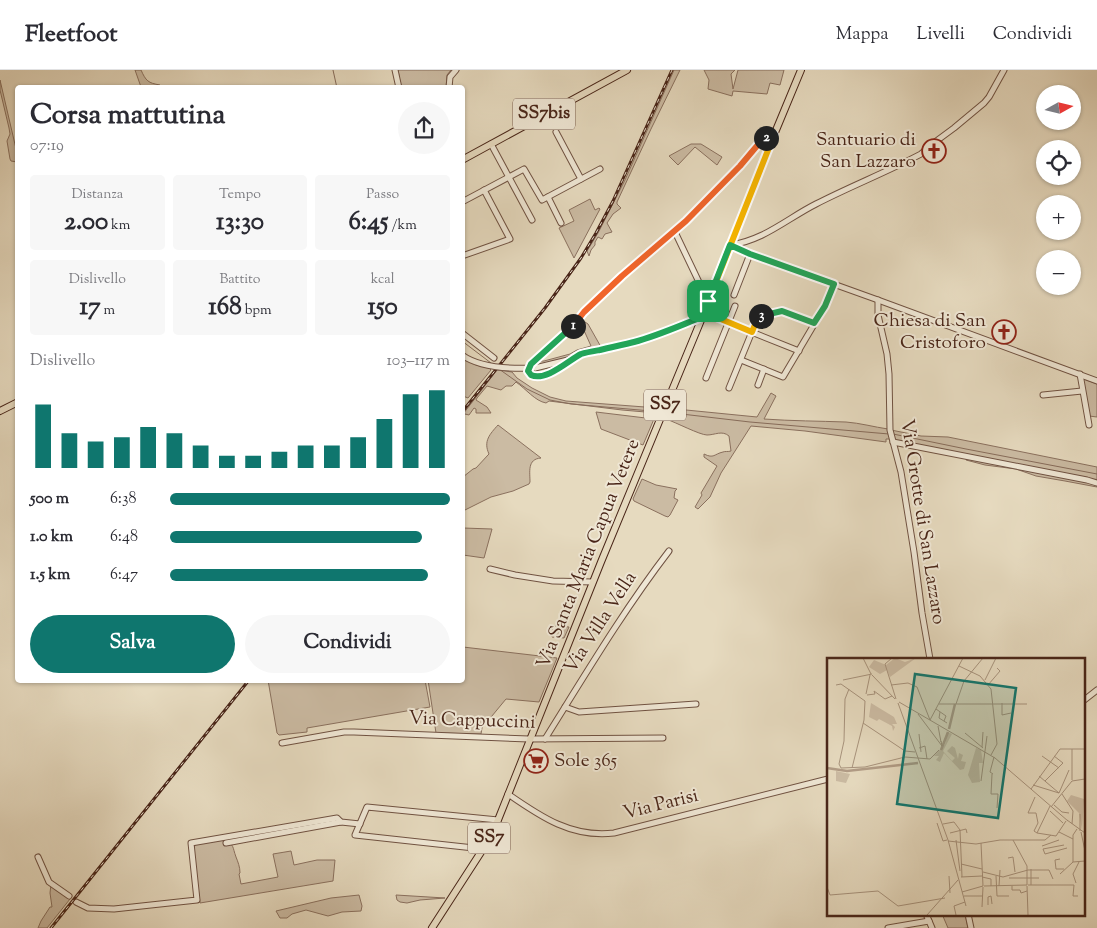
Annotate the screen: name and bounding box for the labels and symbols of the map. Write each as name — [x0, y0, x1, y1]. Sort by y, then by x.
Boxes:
north arrow — [1036, 85, 1081, 130]
road number: SS7bis — [513, 99, 575, 130]
pin: 2 — [754, 126, 778, 150]
place label: Santuario di San Lazzaro — [816, 127, 916, 176]
church icon: Santuario di San Lazzaro — [921, 138, 947, 164]
pin — [687, 280, 729, 322]
pin: 3 — [748, 304, 774, 328]
place label: Chiesa di San Cristoforo — [874, 308, 986, 357]
pin: 1 — [560, 314, 586, 338]
church icon: Chiesa di San Cristoforo — [991, 319, 1017, 345]
road number: SS7 — [644, 390, 686, 420]
street label: Via Grotte di San Lazzaro — [892, 417, 952, 627]
street label: Via Santa Maria Capua Vetere — [530, 435, 648, 673]
street label: Via Villa Vella — [558, 566, 644, 679]
inset map — [827, 658, 1084, 916]
street label: Via Cappuccini — [408, 705, 536, 737]
supermarket icon: Sole 365 — [523, 748, 549, 774]
place label: Sole 365 — [554, 748, 618, 775]
street label: Via Parisi — [620, 783, 702, 827]
road number: SS7 — [468, 822, 510, 854]

